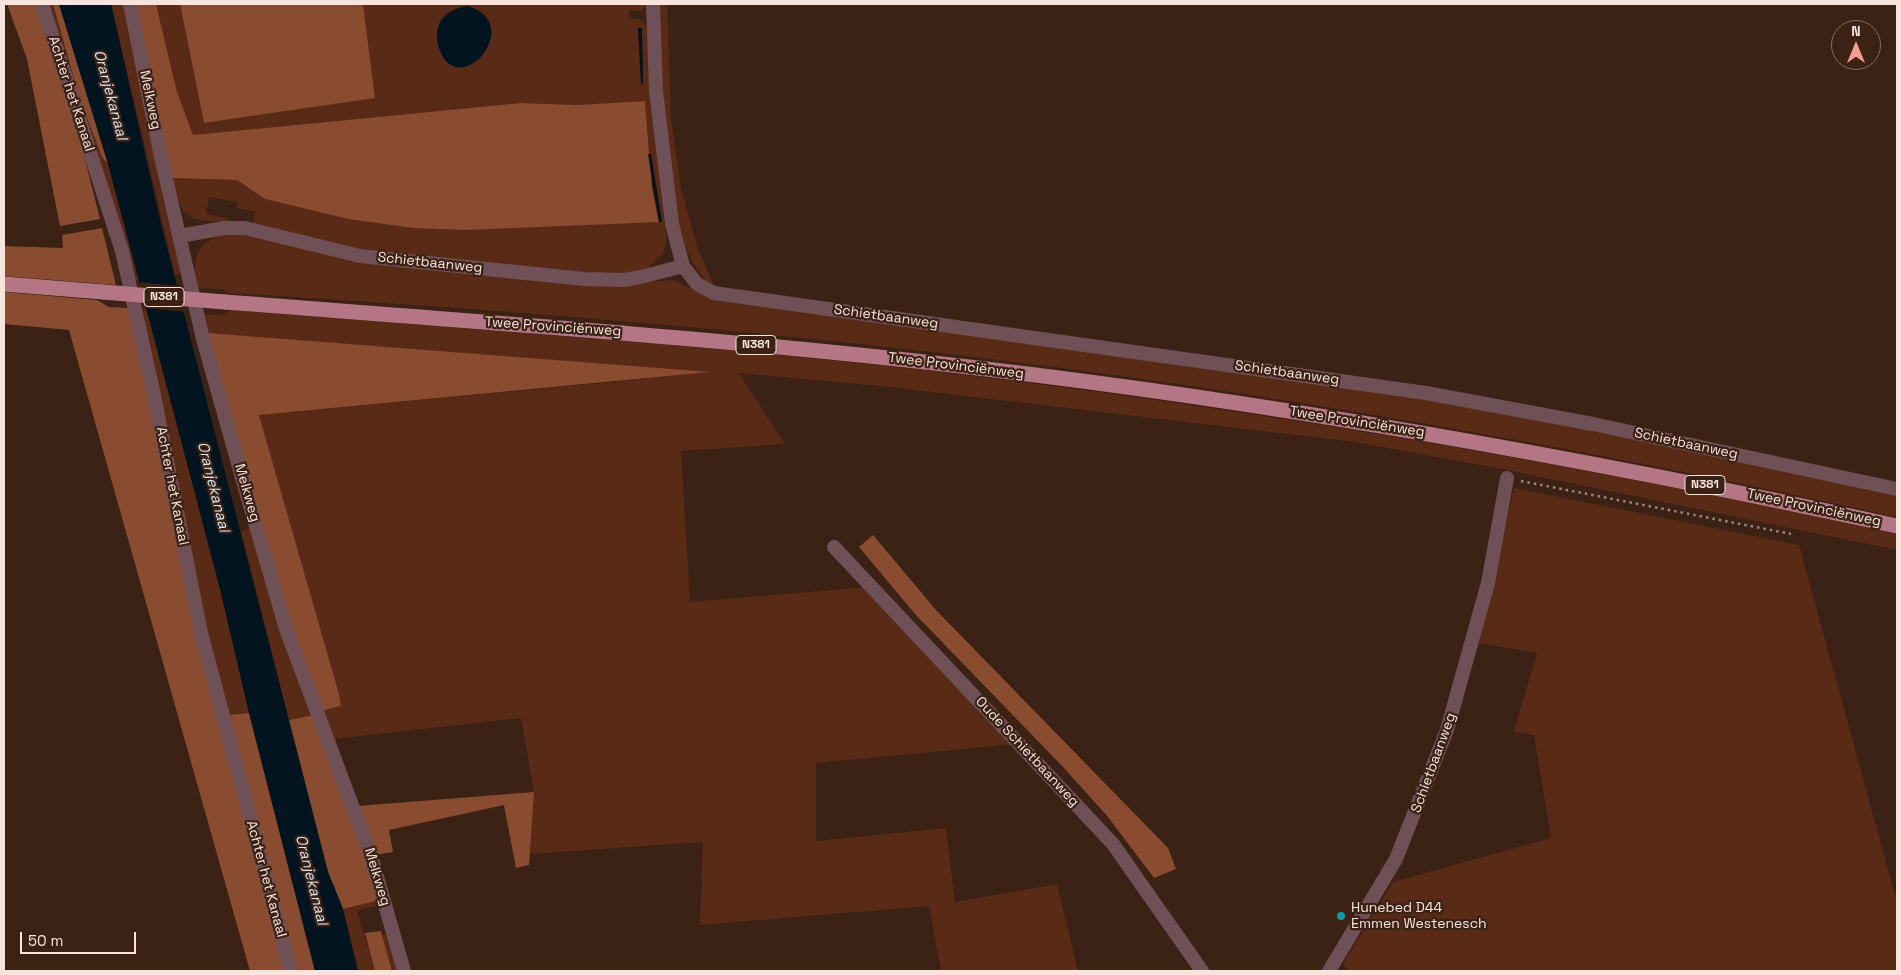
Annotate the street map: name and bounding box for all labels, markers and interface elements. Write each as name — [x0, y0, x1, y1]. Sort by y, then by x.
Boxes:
north arrow — [1831, 20, 1881, 70]
text: N — [1851, 22, 1861, 40]
street label: Achter het Kanaal — [44, 34, 98, 154]
water label: Oranjekanaal — [89, 48, 131, 142]
street label: Melkweg — [136, 69, 164, 131]
street label: Schietbaanweg — [377, 249, 483, 277]
road number: N381 — [144, 288, 184, 306]
street label: Schietbaanweg — [833, 301, 939, 333]
street label: Twee Provinciënweg — [484, 314, 622, 340]
road number: N381 — [736, 336, 776, 354]
street label: Twee Provinciënweg — [887, 349, 1025, 383]
street label: Schietbaanweg — [1234, 357, 1340, 389]
street label: Twee Provinciënweg — [1288, 403, 1426, 441]
street label: Achter het Kanaal — [152, 425, 192, 547]
street label: Schietbaanweg — [1633, 425, 1739, 463]
water label: Oranjekanaal — [193, 440, 233, 534]
street label: Melkweg — [231, 462, 263, 524]
road number: N381 — [1685, 476, 1725, 494]
street label: Twee Provinciënweg — [1745, 486, 1883, 530]
street label: Oude Schietbaanweg — [972, 694, 1082, 810]
street label: Schietbaanweg — [1408, 711, 1460, 815]
street label: Achter het Kanaal — [242, 819, 290, 939]
water label: Oranjekanaal — [291, 833, 331, 927]
street label: Melkweg — [360, 846, 394, 908]
place label: Hunebed D44 Emmen Westenesch — [1351, 900, 1487, 932]
marker: Hunebed D44 Emmen Westenesch — [1335, 910, 1347, 922]
scale bar — [22, 922, 139, 954]
text: 50 m — [28, 931, 63, 950]

